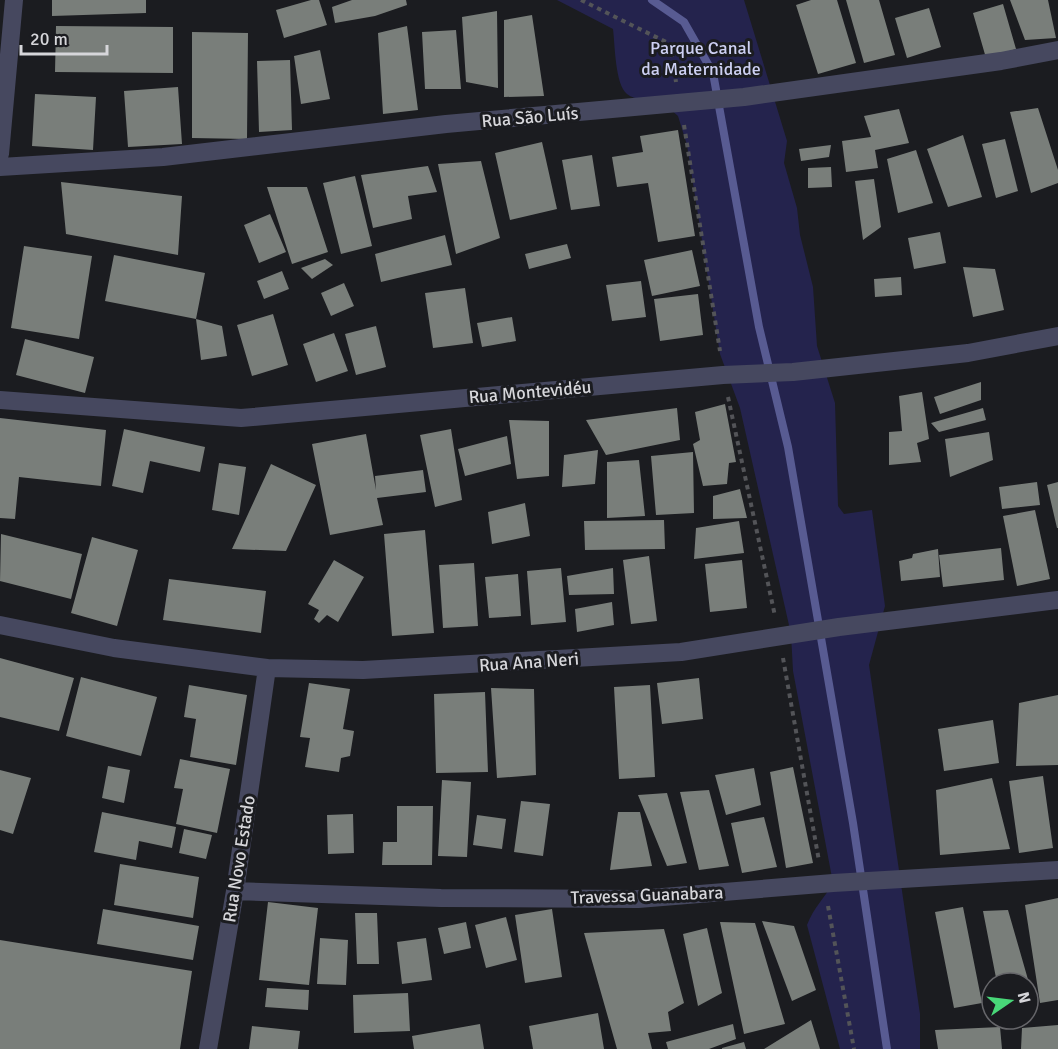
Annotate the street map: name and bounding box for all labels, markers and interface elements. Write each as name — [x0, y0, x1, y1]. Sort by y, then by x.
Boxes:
scale bar — [21, 18, 106, 56]
text: 20 m — [30, 28, 68, 50]
park label: Parque Canal da Maternidade — [641, 37, 761, 80]
street label: Rua São Luís — [481, 102, 580, 132]
street label: Rua Montevidéu — [468, 376, 592, 408]
street label: Rua Ana Neri — [478, 648, 580, 676]
street label: Rua Novo Estado — [218, 794, 260, 924]
street label: Travessa Guanabara — [570, 881, 724, 909]
north arrow — [980, 971, 1040, 1031]
text: N — [1013, 990, 1035, 1005]

